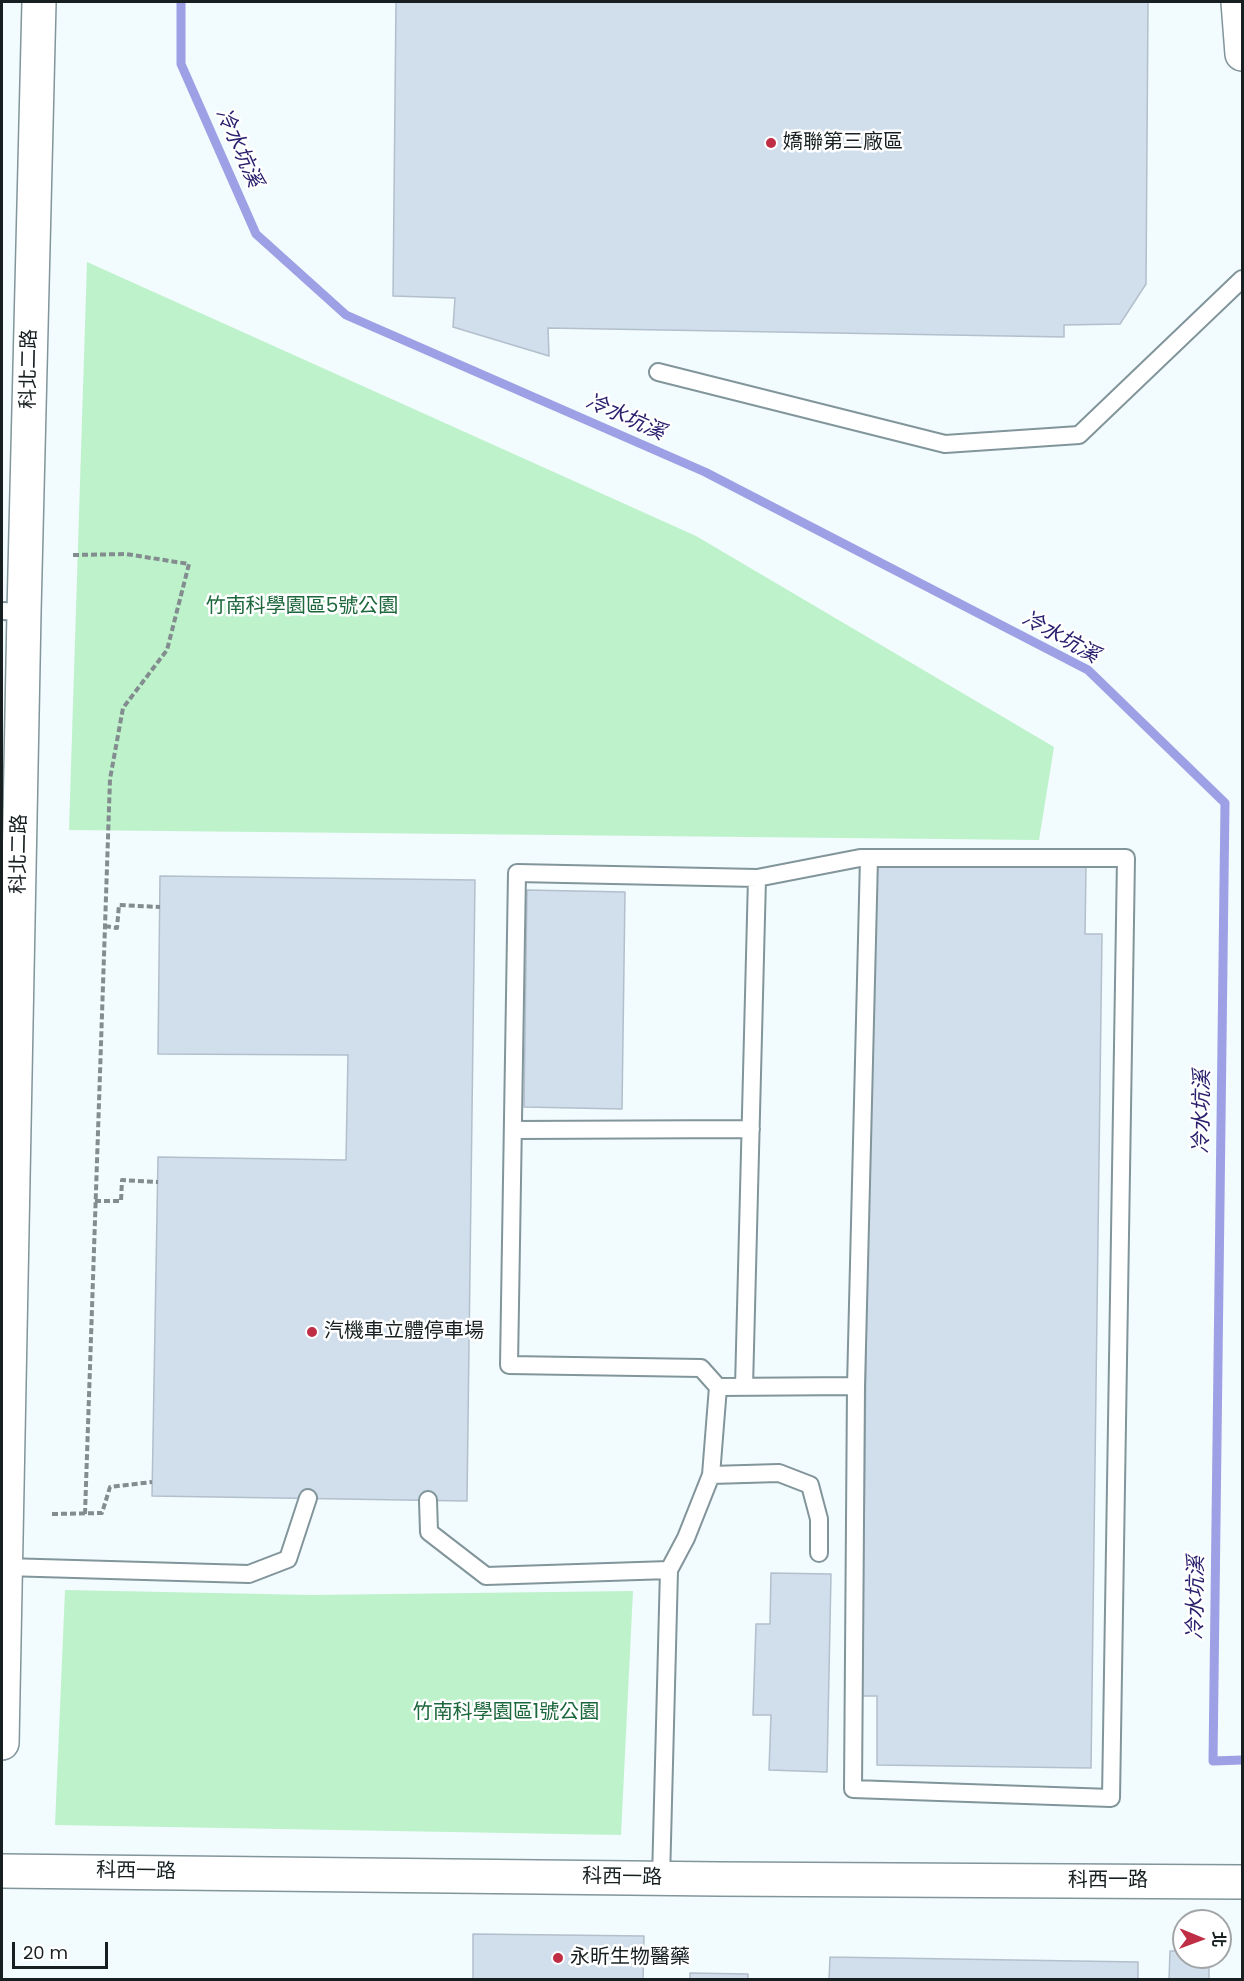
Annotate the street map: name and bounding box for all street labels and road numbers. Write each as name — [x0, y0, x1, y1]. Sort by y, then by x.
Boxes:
street label: 科北二路 — [17, 329, 43, 409]
street label: 科北二路 — [7, 814, 33, 894]
street label: 科西一路 — [96, 1859, 176, 1885]
street label: 科西一路 — [582, 1865, 662, 1891]
street label: 科西一路 — [1068, 1869, 1148, 1893]

